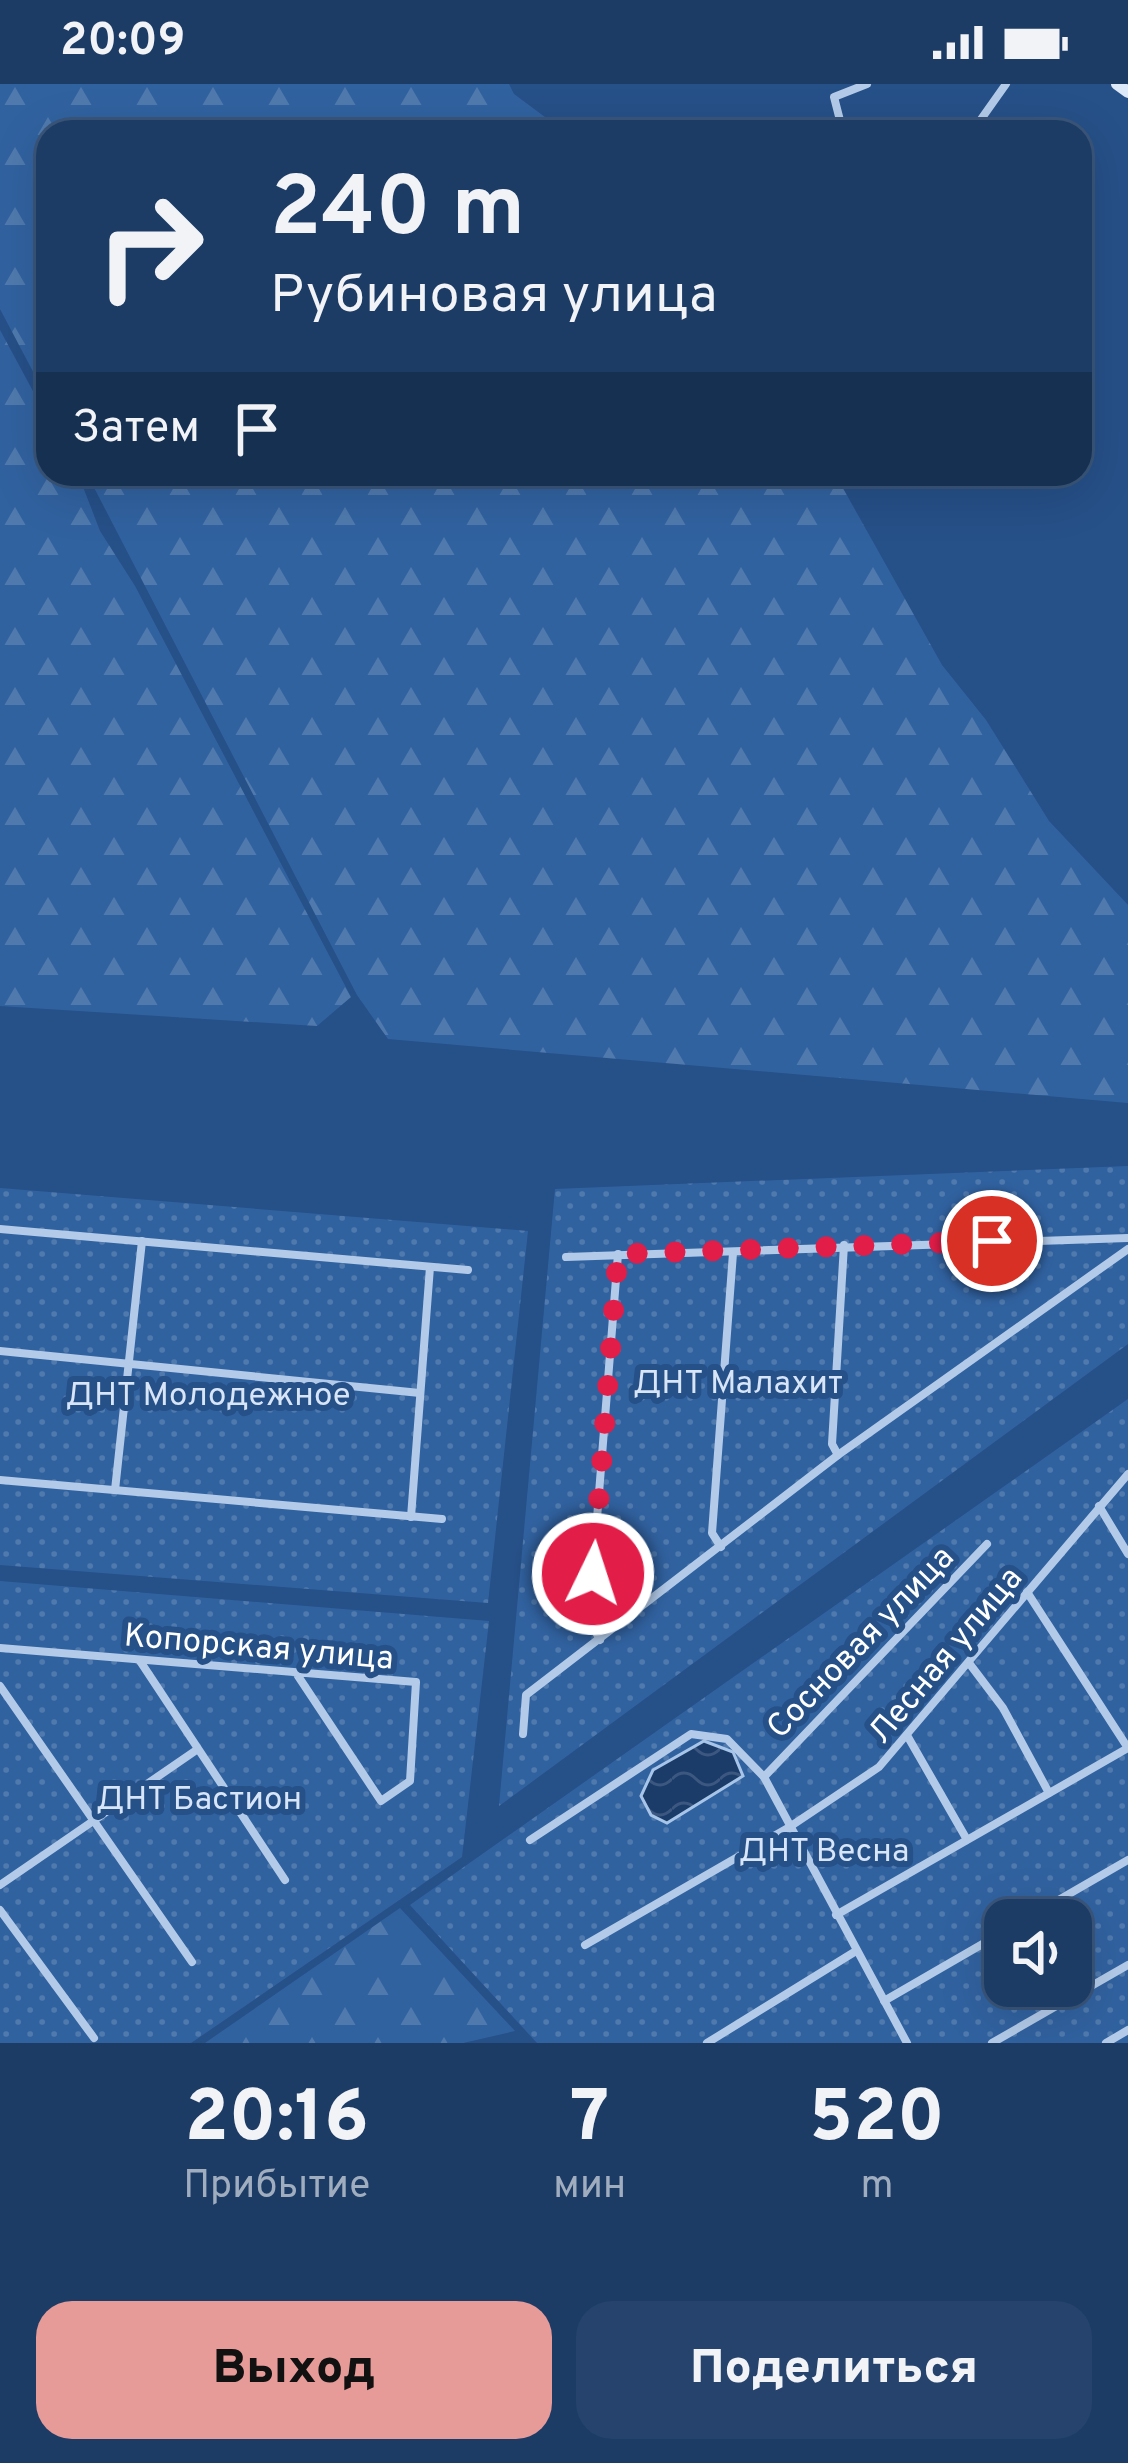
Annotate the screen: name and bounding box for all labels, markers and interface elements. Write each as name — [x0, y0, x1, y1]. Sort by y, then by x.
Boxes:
text: 20:09 — [60, 14, 185, 71]
text: 240 m — [270, 159, 525, 265]
icon: right — [72, 168, 228, 324]
text: Рубиновая улица — [270, 263, 717, 332]
icon: arrive — [224, 396, 290, 462]
text: Затем — [72, 401, 200, 458]
pin — [941, 1190, 1043, 1292]
icon: arrive — [959, 1208, 1025, 1274]
park label: ДНТ Малахит — [633, 1364, 843, 1406]
park label: ДНТ Молодежное — [66, 1376, 350, 1418]
position arrow — [530, 1511, 656, 1637]
street label: Сосновая улица — [759, 1538, 965, 1749]
street label: Лесная улица — [861, 1559, 1033, 1754]
street label: Копорская улица — [122, 1616, 395, 1682]
park label: ДНТ Бастион — [96, 1780, 302, 1822]
park label: ДНТ Весна — [739, 1832, 909, 1874]
map controls — [984, 1899, 1092, 2007]
button: sound — [984, 1899, 1092, 2007]
text: 20:16 — [185, 2075, 369, 2167]
text: 7 — [570, 2075, 609, 2167]
text: 520 — [809, 2075, 945, 2167]
text: Прибытие — [183, 2163, 370, 2212]
text: мин — [553, 2163, 626, 2212]
text: m — [861, 2163, 894, 2212]
button: Выход — [36, 2301, 552, 2439]
button: Поделиться — [576, 2301, 1092, 2439]

